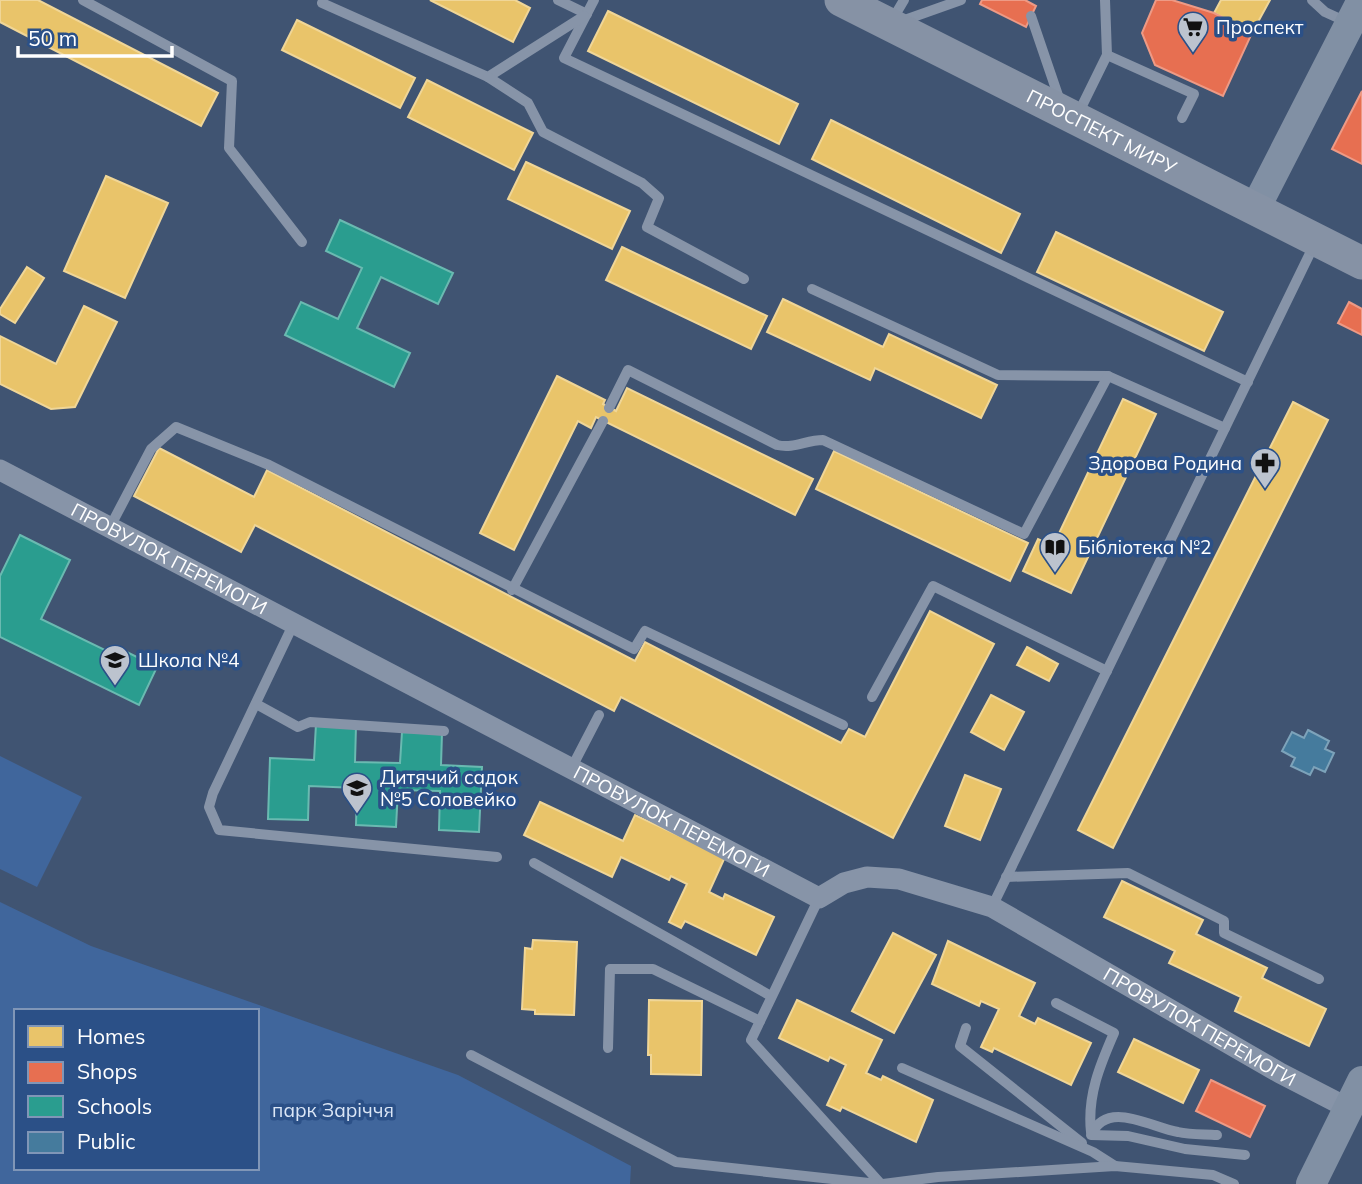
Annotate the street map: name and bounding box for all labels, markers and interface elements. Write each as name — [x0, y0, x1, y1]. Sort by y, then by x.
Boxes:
supermarket icon: Проспект — [1176, 10, 1210, 54]
scale bar — [18, 14, 172, 58]
place label: Проспект — [1216, 15, 1304, 39]
text: 50 m — [28, 25, 77, 51]
street label: ПРОСПЕКТ МИРУ — [1023, 84, 1181, 180]
pharmacy icon: Здорова Родина — [1248, 446, 1282, 490]
place label: Здорова Родина — [1088, 451, 1242, 475]
street label: ПРОВУЛОК ПЕРЕМОГИ — [67, 497, 271, 620]
library icon: Бібліотека №2 — [1038, 530, 1072, 574]
place label: Бібліотека №2 — [1078, 535, 1211, 559]
school or university icon: Школа №4 — [98, 643, 132, 687]
place label: Школа №4 — [138, 648, 239, 672]
street label: ПРОВУЛОК ПЕРЕМОГИ — [570, 760, 774, 882]
place label: Дитячий садок №5 Соловейко — [380, 765, 519, 811]
school or university icon: Дитячий садок №5 Соловейко — [340, 771, 374, 815]
street label: ПРОВУЛОК ПЕРЕМОГИ — [1099, 962, 1300, 1091]
legend — [14, 1009, 259, 1170]
text: Homes — [77, 1023, 145, 1049]
text: Shops — [77, 1058, 137, 1084]
text: Schools — [77, 1093, 152, 1119]
park label: парк Заріччя — [272, 1098, 394, 1122]
text: Public — [77, 1128, 136, 1154]

